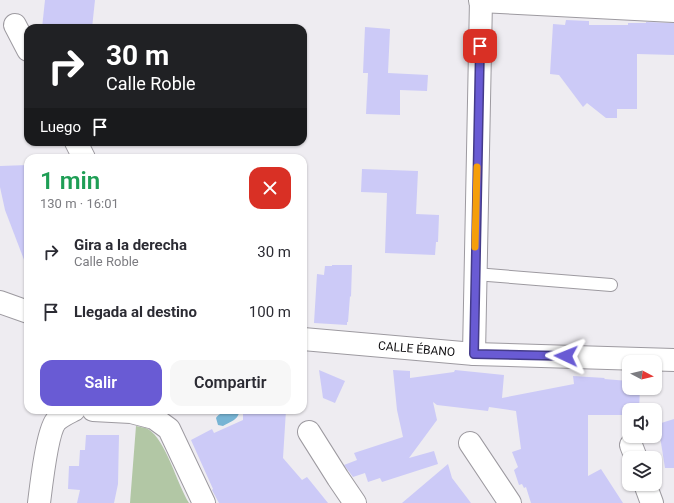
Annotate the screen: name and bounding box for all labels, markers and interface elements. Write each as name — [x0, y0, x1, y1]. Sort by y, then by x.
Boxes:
pin — [463, 29, 497, 63]
icon: arrive — [469, 35, 491, 57]
text: 30 m — [106, 39, 169, 72]
icon: right — [40, 40, 92, 92]
text: Calle Roble — [106, 73, 196, 94]
icon: arrive — [89, 116, 111, 138]
text: Luego — [40, 118, 81, 136]
text: 1 min — [40, 167, 100, 195]
button: close — [249, 167, 291, 209]
text: 130 m · 16:01 — [40, 196, 119, 211]
text: Gira a la derecha — [74, 236, 187, 254]
icon: right — [40, 241, 62, 263]
text: 30 m — [257, 243, 291, 261]
text: Calle Roble — [74, 254, 139, 269]
icon: arrive — [40, 301, 62, 323]
text: Llegada al destino — [74, 303, 197, 321]
text: 100 m — [249, 303, 291, 321]
position arrow — [545, 335, 587, 377]
street label: CALLE ÉBANO — [377, 339, 456, 359]
north arrow — [622, 355, 662, 395]
map controls — [622, 355, 662, 491]
button: Salir — [40, 360, 162, 406]
button: Compartir — [170, 360, 291, 406]
button: sound — [622, 403, 662, 443]
button: layers — [622, 451, 662, 491]

